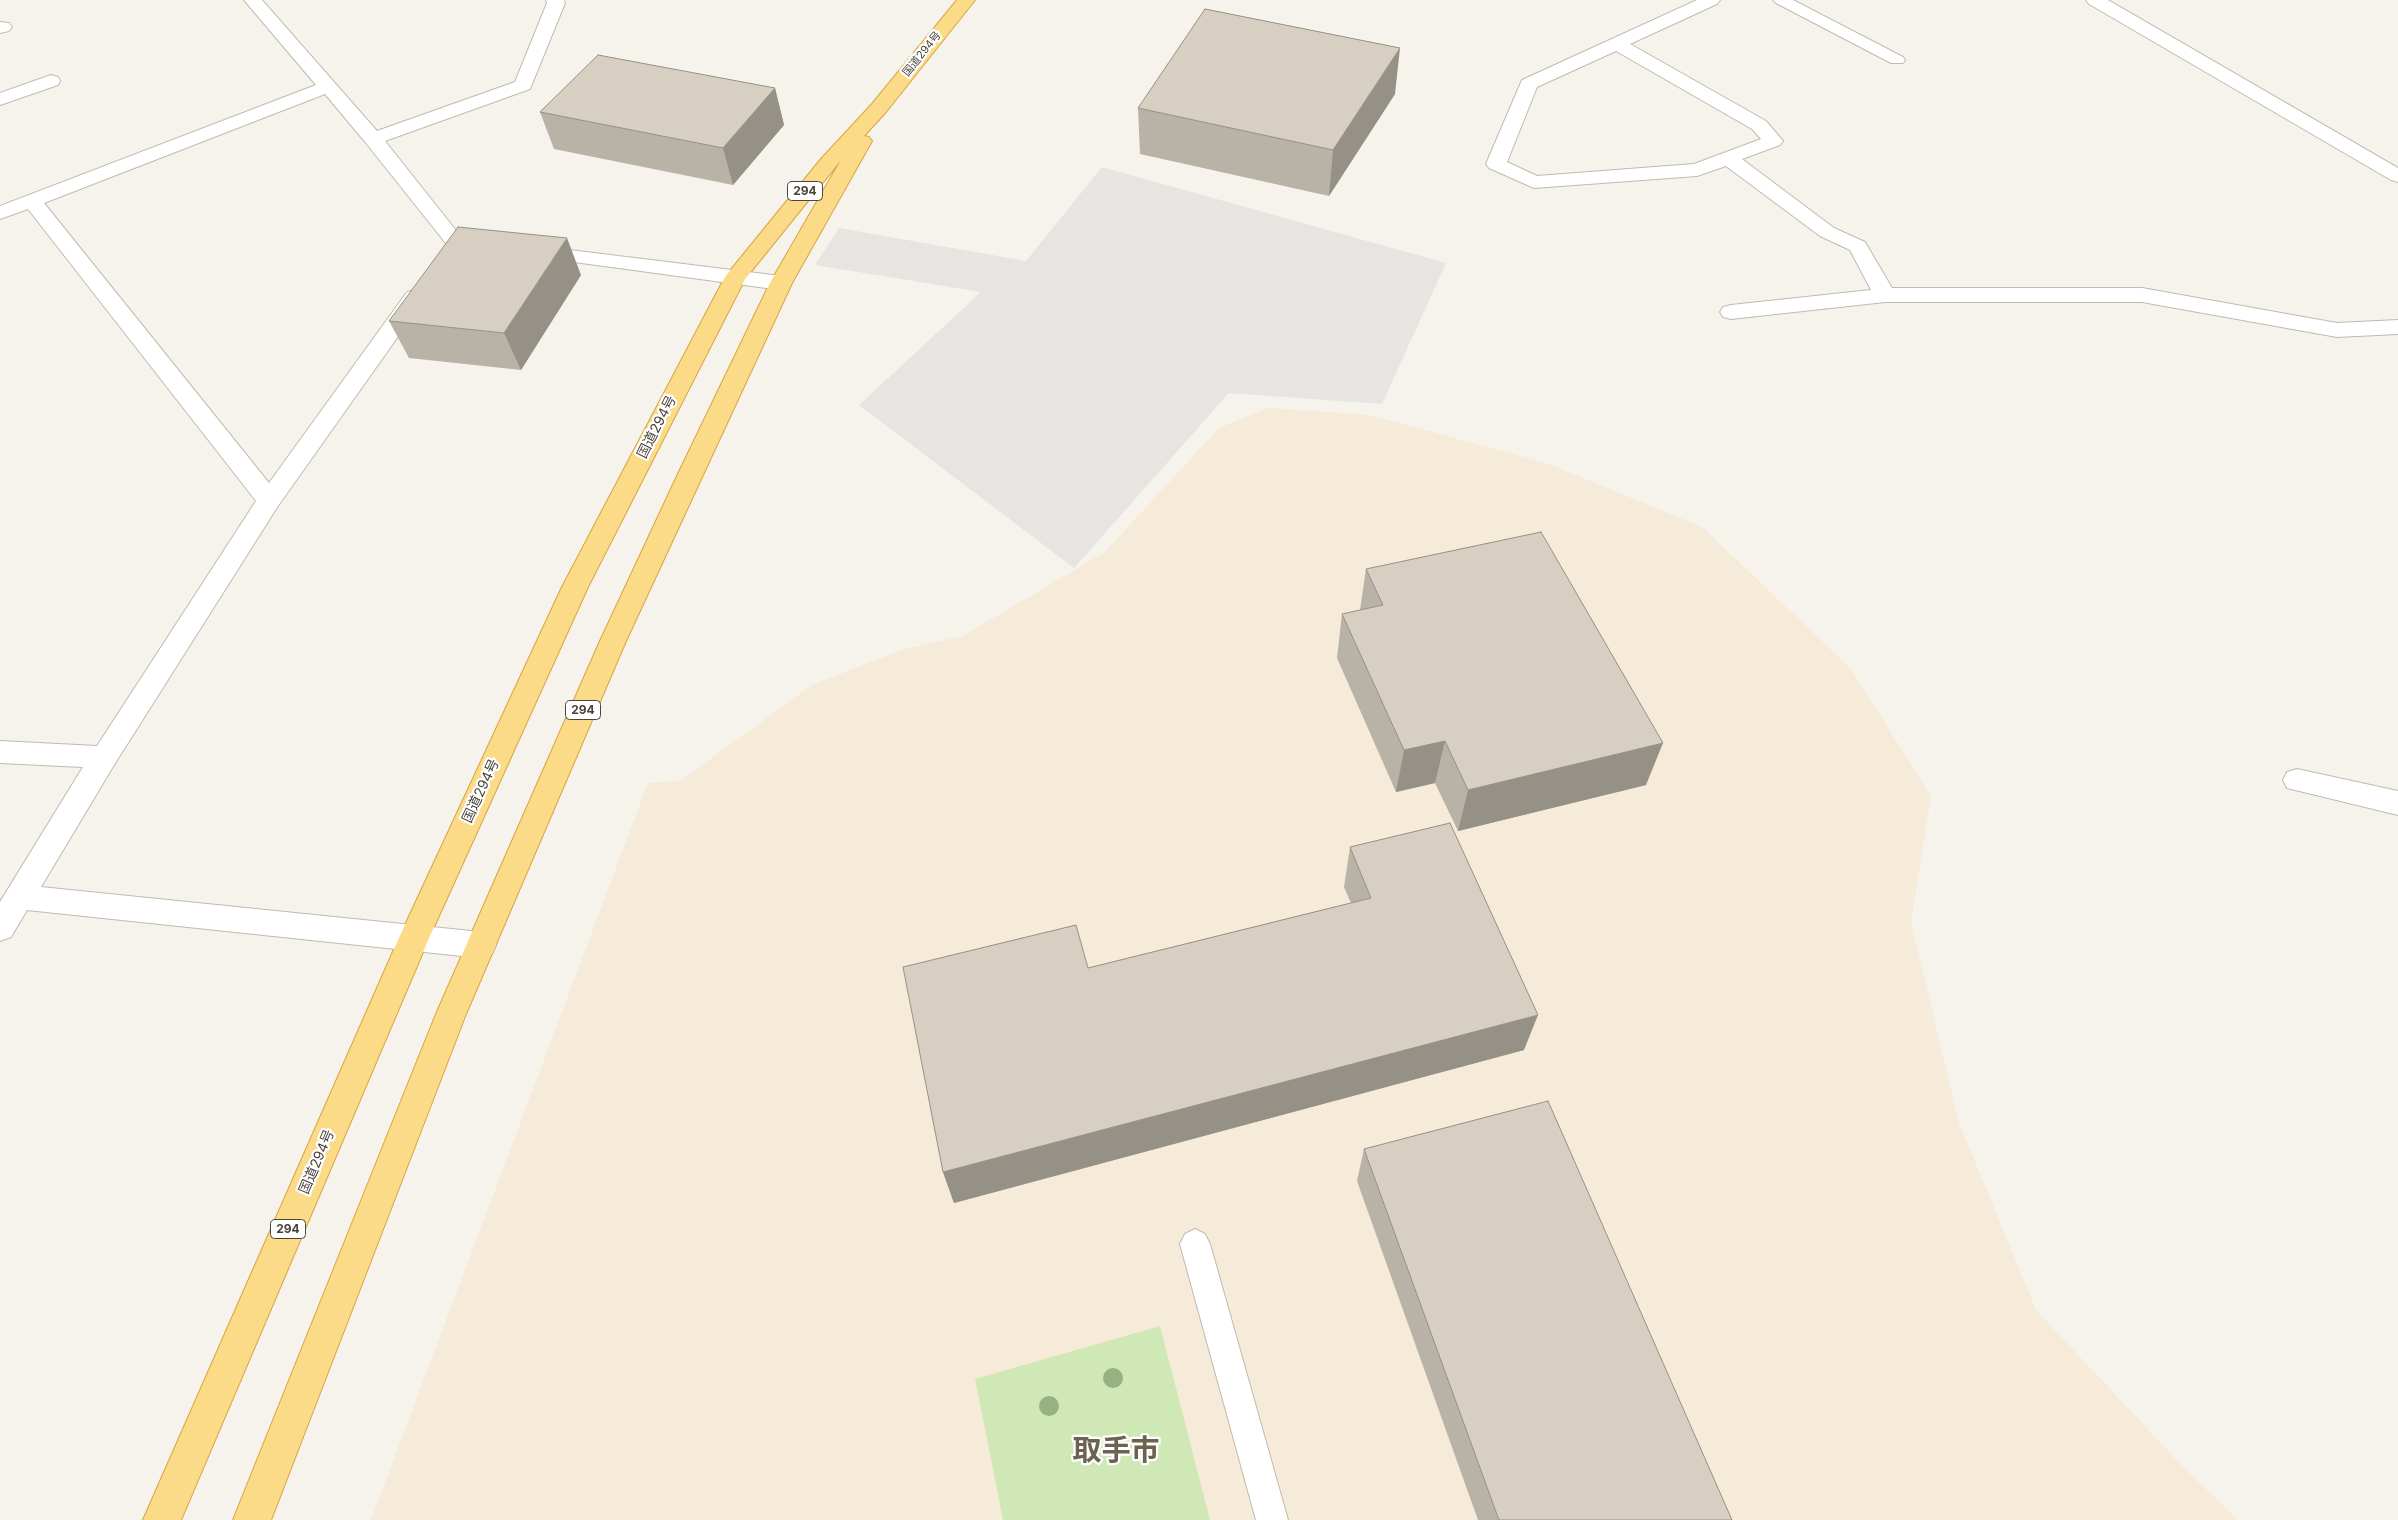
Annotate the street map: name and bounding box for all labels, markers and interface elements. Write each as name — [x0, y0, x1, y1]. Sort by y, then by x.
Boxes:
street label: 国道294号 — [900, 29, 944, 79]
road number: 294 — [788, 182, 822, 200]
street label: 国道294号 — [634, 393, 680, 461]
road number: 294 — [566, 700, 600, 720]
street label: 国道294号 — [459, 757, 503, 825]
street label: 国道294号 — [296, 1127, 338, 1197]
road number: 294 — [270, 1220, 306, 1238]
district label: 取手市 — [1073, 1434, 1159, 1468]

